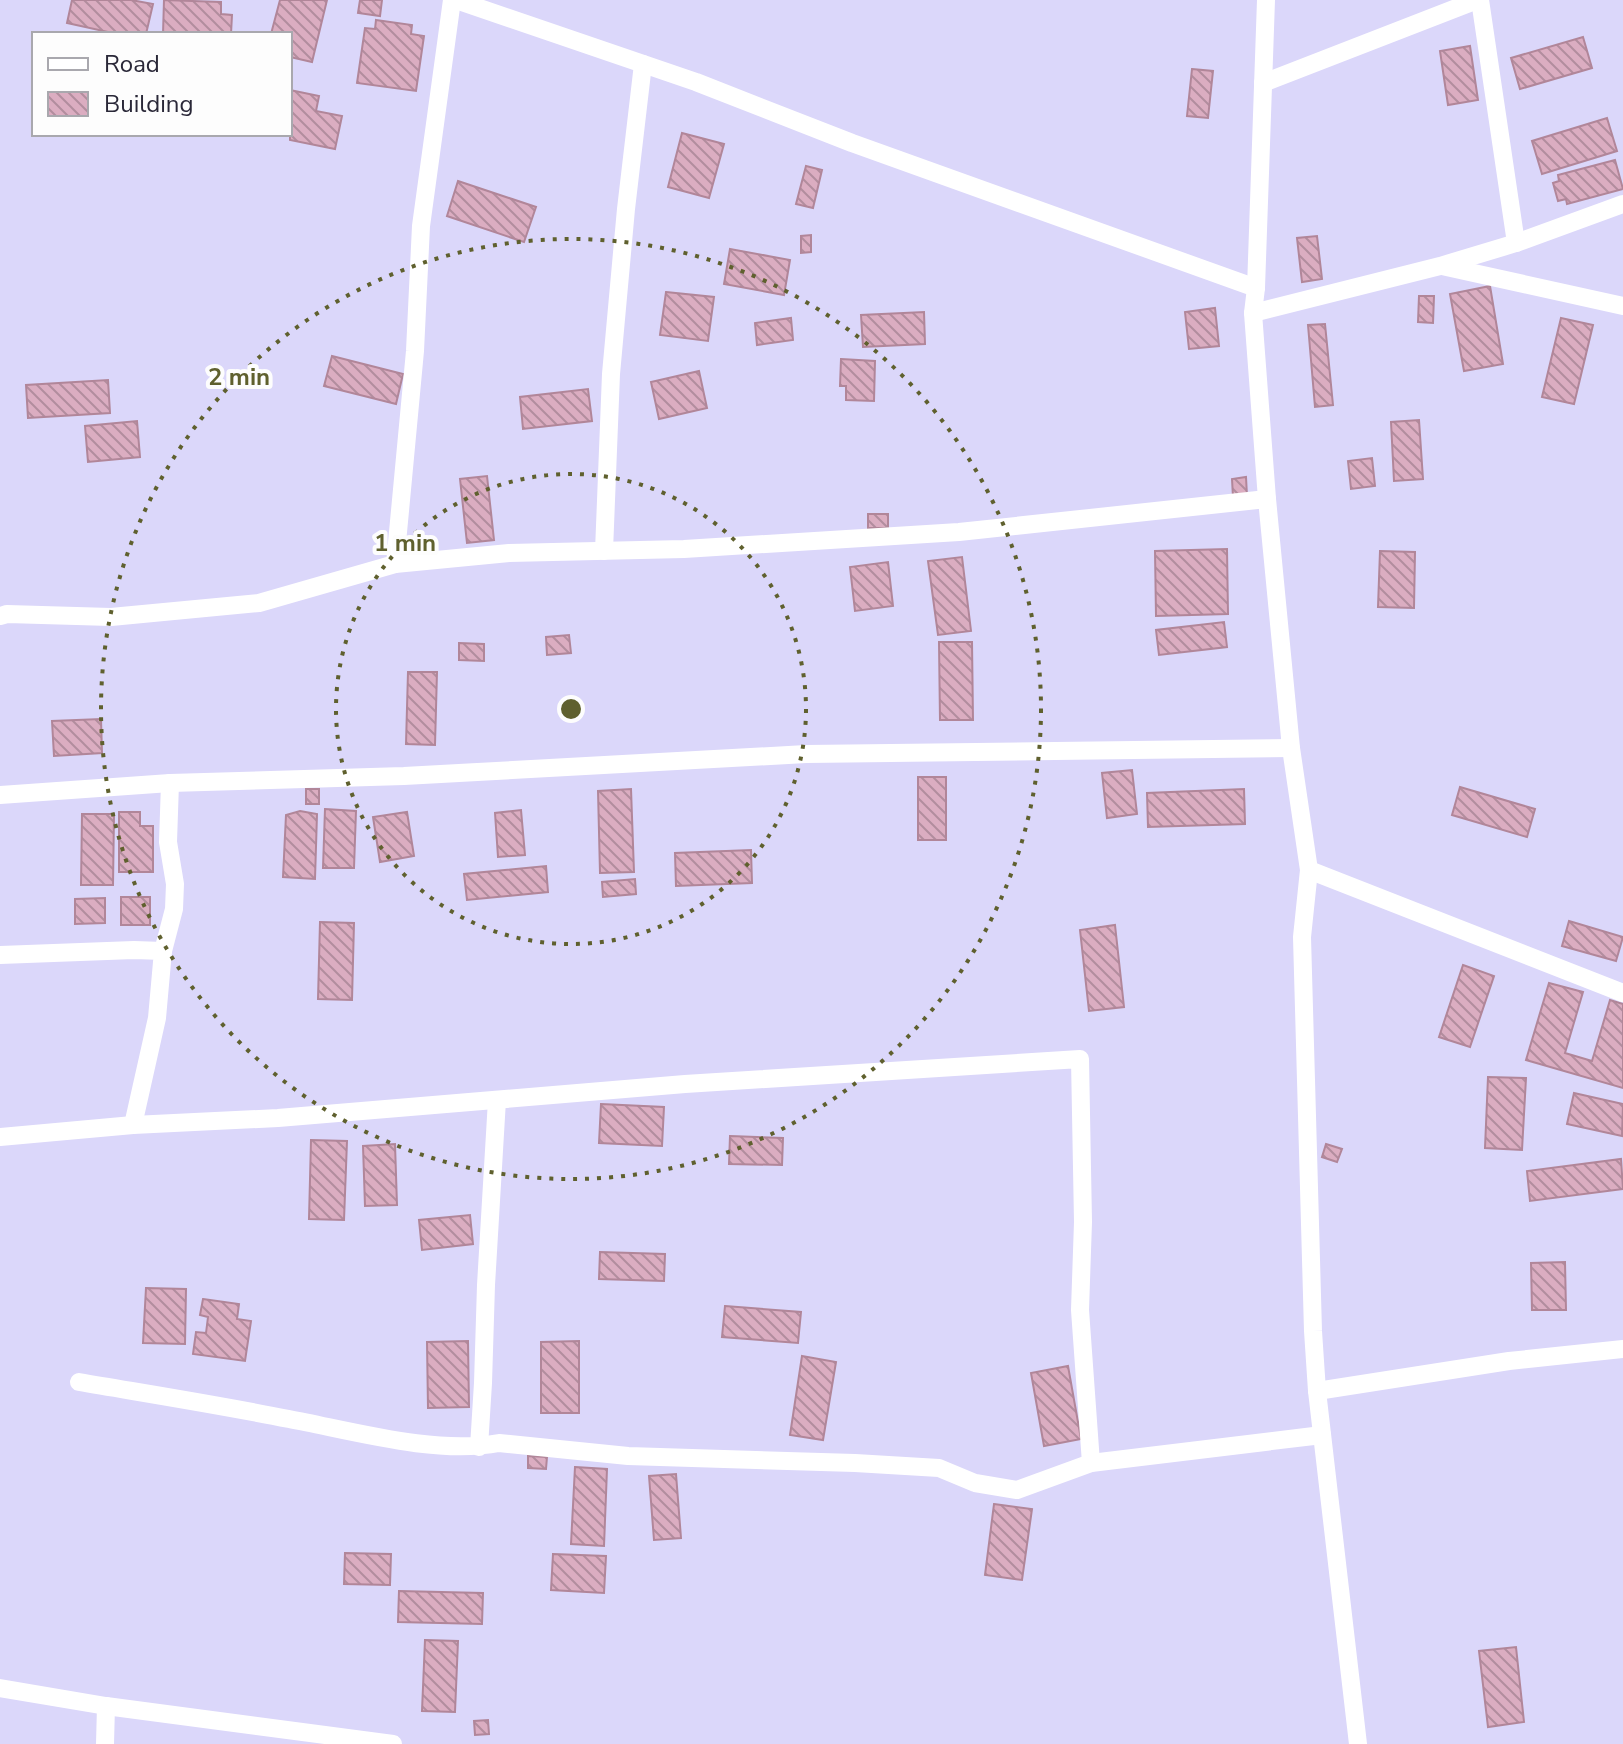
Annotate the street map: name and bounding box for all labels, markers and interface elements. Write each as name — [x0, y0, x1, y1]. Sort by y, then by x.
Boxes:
legend — [32, 32, 292, 136]
text: Road — [104, 48, 160, 80]
text: Building — [104, 88, 194, 120]
text: 2 min — [208, 361, 270, 393]
text: 1 min — [374, 527, 436, 559]
centre of rings — [557, 695, 585, 723]

